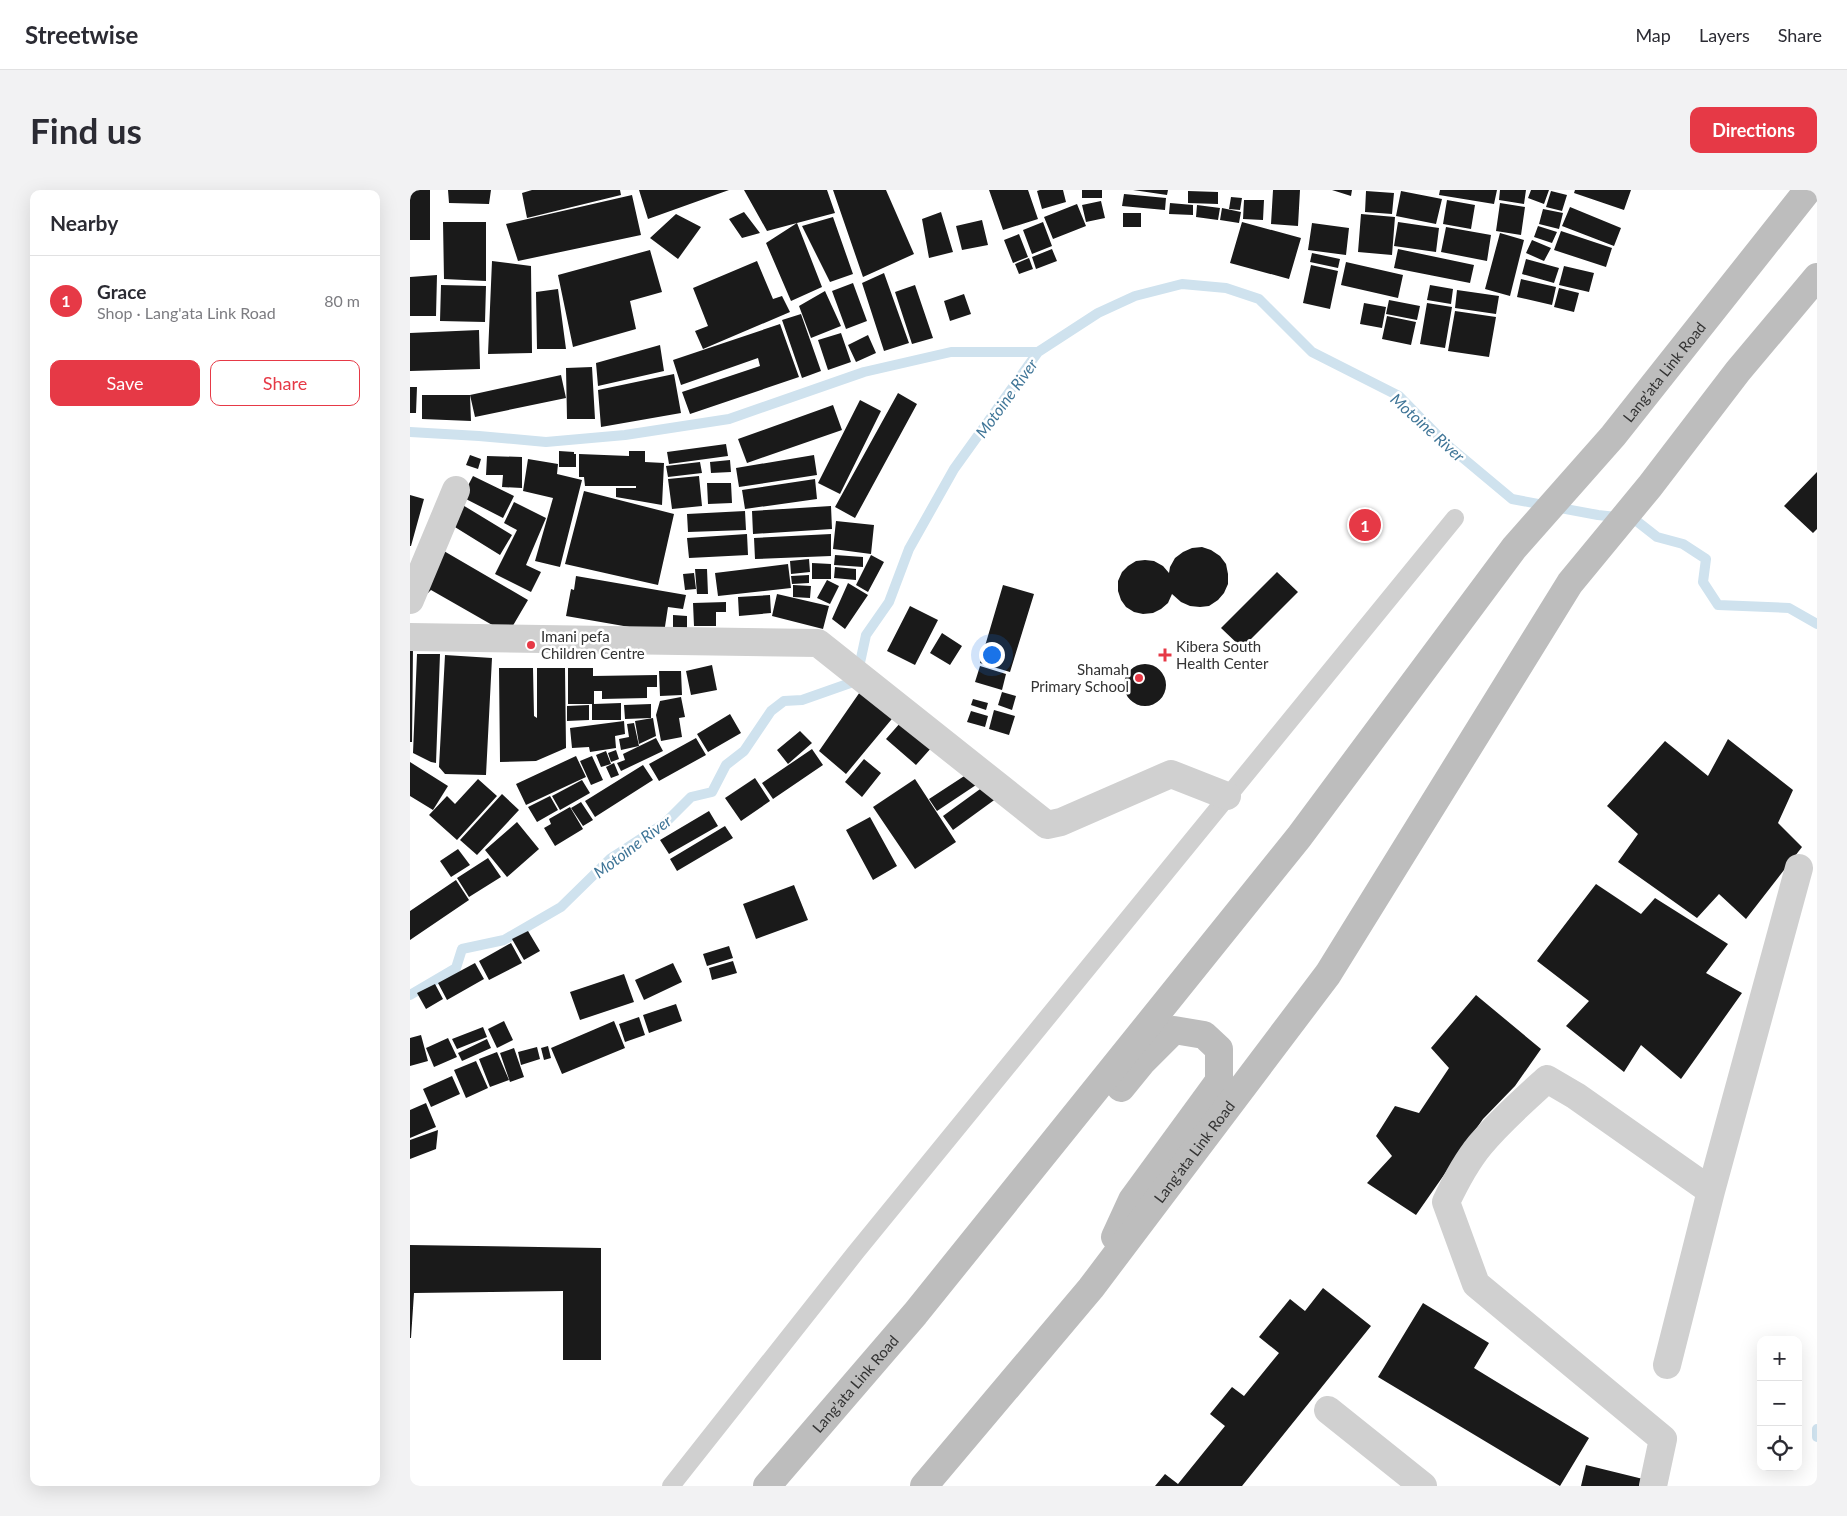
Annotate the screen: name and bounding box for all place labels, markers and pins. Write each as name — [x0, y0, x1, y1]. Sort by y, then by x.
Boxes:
pin: 1 — [1349, 506, 1381, 544]
place label: Imani pefa Children Centre — [541, 627, 645, 662]
place label: Kibera South Health Center — [1176, 637, 1269, 672]
marker: Imani pefa Children Centre — [525, 639, 537, 651]
marker: Kibera South Health Center — [1158, 648, 1172, 662]
place label: Shamah Primary School — [1030, 660, 1129, 695]
marker: Shamah Primary School — [1133, 672, 1145, 684]

